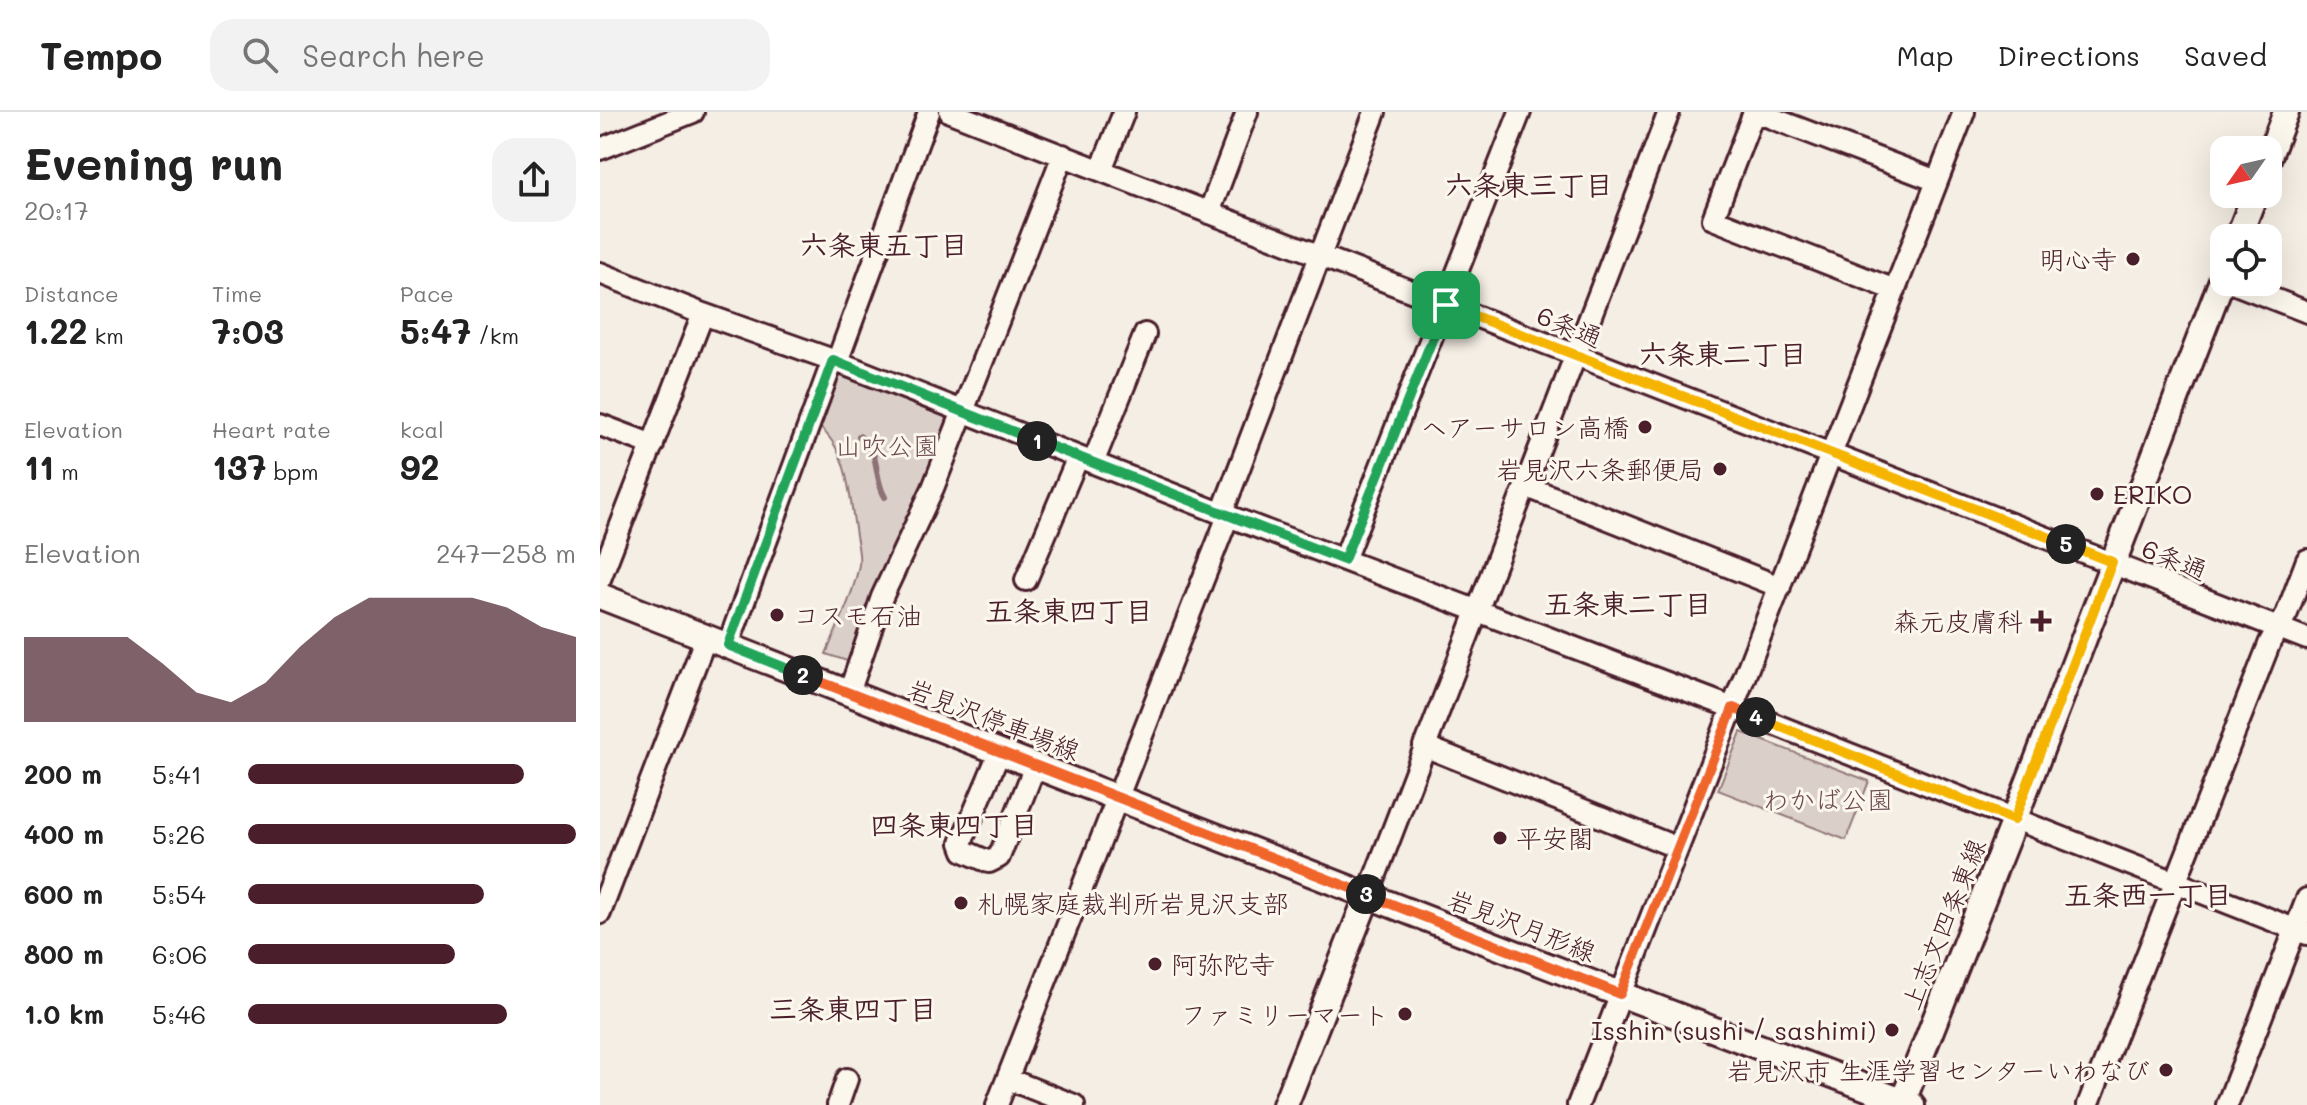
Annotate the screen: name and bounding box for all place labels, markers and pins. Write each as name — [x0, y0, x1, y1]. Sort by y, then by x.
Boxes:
place label: 明心寺 — [2039, 242, 2117, 276]
marker: 明心寺 — [2124, 250, 2142, 268]
pin — [1412, 271, 1480, 339]
place label: ヘアーサロン高橋 — [1421, 410, 1629, 444]
marker: ヘアーサロン高橋 — [1636, 418, 1654, 436]
pin: 1 — [1017, 421, 1057, 461]
place label: 岩見沢六条郵便局 — [1496, 452, 1704, 486]
marker: 岩見沢六条郵便局 — [1711, 460, 1729, 478]
place label: ERIKO — [2113, 477, 2192, 511]
marker: ERIKO — [2088, 485, 2106, 503]
pin: 5 — [2046, 524, 2086, 564]
place label: コスモ石油 — [793, 598, 922, 632]
place label: 森元皮膚科 — [1893, 604, 2023, 638]
marker: コスモ石油 — [768, 606, 786, 624]
marker: 森元皮膚科 — [2030, 610, 2052, 632]
pin: 2 — [783, 655, 823, 695]
pin: 4 — [1736, 697, 1776, 737]
place label: 平安閣 — [1516, 821, 1594, 855]
marker: 平安閣 — [1491, 829, 1509, 847]
pin: 3 — [1346, 874, 1386, 914]
place label: 札幌家庭裁判所岩見沢支部 — [977, 886, 1289, 920]
marker: 札幌家庭裁判所岩見沢支部 — [952, 894, 970, 912]
place label: 阿弥陀寺 — [1171, 947, 1275, 981]
marker: 阿弥陀寺 — [1146, 955, 1164, 973]
place label: ファミリーマート — [1180, 997, 1389, 1031]
marker: ファミリーマート — [1396, 1005, 1414, 1023]
place label: Isshin (sushi / sashimi) — [1591, 1013, 1876, 1047]
marker: Isshin (sushi / sashimi) — [1883, 1021, 1901, 1039]
place label: 岩見沢市 生涯学習センターいわなび — [1727, 1053, 2150, 1087]
marker: 岩見沢市 生涯学習センターいわなび — [2157, 1061, 2175, 1079]

